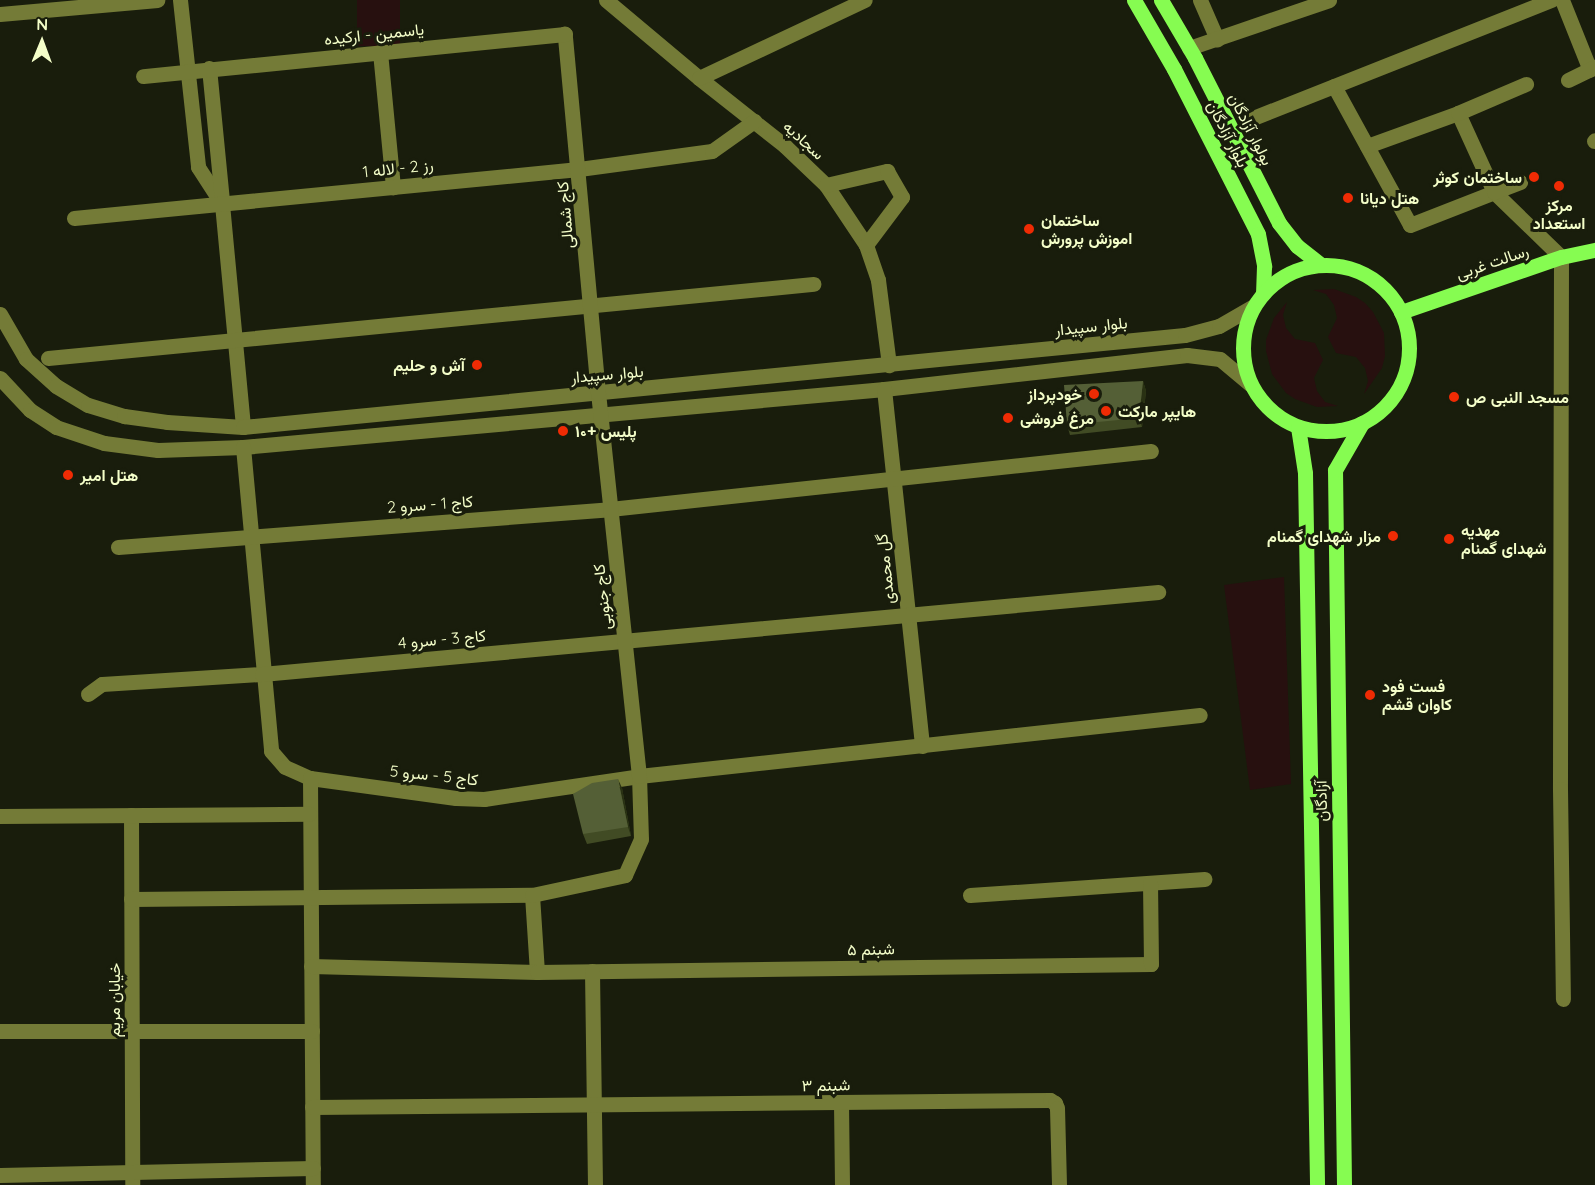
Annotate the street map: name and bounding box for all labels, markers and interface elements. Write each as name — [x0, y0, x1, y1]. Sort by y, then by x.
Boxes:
north arrow — [12, 12, 72, 72]
text: N — [36, 14, 48, 34]
street label: یاسمین - ارکیده — [323, 19, 425, 49]
street label: بولوار آزادگان — [1225, 90, 1277, 168]
street label: بلوار آزادگان — [1203, 98, 1253, 170]
street label: سجادیه — [779, 117, 829, 163]
street label: رز 2 - لاله 1 — [362, 155, 434, 181]
place label: ساختمان کوثر — [1433, 167, 1522, 187]
marker: ساختمان کوثر — [1527, 170, 1541, 184]
marker: مرکز استعداد — [1552, 179, 1566, 193]
street label: کاج شمالی — [553, 181, 577, 249]
place label: هتل دیانا — [1360, 188, 1419, 208]
marker: هتل دیانا — [1341, 191, 1355, 205]
place label: مرکز استعداد — [1533, 195, 1585, 233]
place label: ساختمان اموزش پرورش — [1041, 210, 1132, 248]
marker: ساختمان اموزش پرورش — [1022, 222, 1036, 236]
street label: رسالت غربی — [1453, 241, 1531, 283]
street label: بلوار سپیدار — [1054, 313, 1128, 339]
place label: آش و حلیم — [393, 355, 465, 375]
marker: آش و حلیم — [470, 358, 484, 372]
street label: بلوار سپیدار — [570, 361, 644, 387]
place label: خودپرداز — [1027, 384, 1082, 404]
marker: خودپرداز — [1087, 387, 1101, 401]
place label: مسجد النبی ص — [1466, 387, 1569, 407]
marker: مسجد النبی ص — [1447, 390, 1461, 404]
place label: هایپر مارکت — [1118, 401, 1196, 421]
marker: هایپر مارکت — [1099, 404, 1113, 418]
place label: مرغ فروشی — [1020, 408, 1094, 428]
marker: مرغ فروشی — [1001, 411, 1015, 425]
place label: پلیس +۱۰ — [575, 421, 637, 441]
marker: پلیس +۱۰ — [556, 424, 570, 438]
place label: هتل امیر — [80, 465, 138, 485]
marker: هتل امیر — [61, 468, 75, 482]
street label: کاج 1 - سرو 2 — [386, 491, 474, 517]
place label: مهدیه شهدای گمنام — [1461, 520, 1547, 558]
place label: مزار شهدای گمنام — [1267, 526, 1381, 546]
marker: مزار شهدای گمنام — [1386, 529, 1400, 543]
marker: مهدیه شهدای گمنام — [1442, 532, 1456, 546]
street label: گل محمدی — [872, 533, 898, 605]
street label: کاج جنوبی — [589, 563, 615, 631]
street label: کاج 3 - سرو 4 — [397, 626, 487, 652]
place label: فست فود كاوان قشم — [1382, 676, 1452, 714]
marker: فست فود كاوان قشم — [1363, 688, 1377, 702]
street label: کاج 5 - سرو 5 — [389, 761, 479, 789]
street label: آزادگان — [1311, 780, 1331, 822]
street label: شبنم ۵ — [847, 939, 895, 959]
street label: خیابان مریم — [104, 963, 124, 1037]
street label: شبنم ۳ — [802, 1075, 850, 1095]

